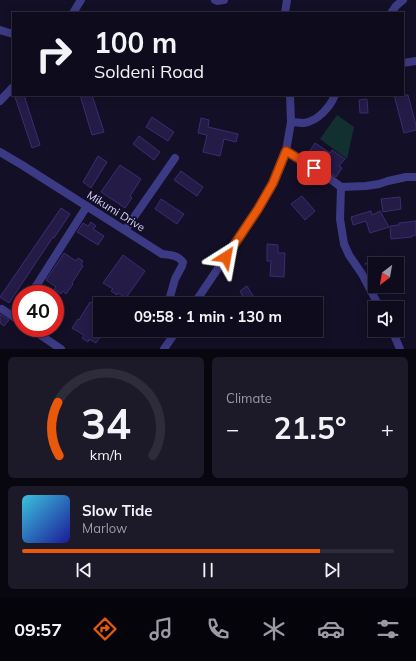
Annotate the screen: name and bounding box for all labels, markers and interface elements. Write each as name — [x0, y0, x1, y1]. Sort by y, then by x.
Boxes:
text: 100 m — [94, 25, 177, 60]
icon: right — [28, 28, 80, 80]
text: Soldeni Road — [94, 60, 204, 83]
pin — [297, 151, 331, 185]
icon: arrive — [303, 157, 325, 179]
street label: Mikumi Drive — [84, 188, 148, 234]
position arrow — [205, 236, 247, 278]
north arrow — [368, 257, 404, 293]
map controls — [368, 257, 404, 337]
speed limit sign: 40 — [12, 285, 64, 337]
button: sound — [368, 301, 404, 337]
text: 09:58 · 1 min · 130 m — [134, 307, 282, 326]
text: Climate — [226, 390, 272, 406]
text: 34 — [81, 396, 131, 448]
text: 21.5° — [274, 409, 346, 447]
text: − — [226, 415, 239, 443]
text: + — [381, 415, 394, 443]
text: km/h — [90, 445, 122, 463]
text: Slow Tide — [82, 501, 152, 520]
text: Marlow — [82, 520, 127, 536]
icon: previous — [73, 559, 95, 581]
icon: pause — [197, 559, 219, 581]
icon: next — [321, 559, 343, 581]
icon: directions — [91, 615, 119, 643]
icon: music — [147, 615, 175, 643]
icon: phone — [204, 615, 232, 643]
icon: climate — [260, 615, 288, 643]
icon: car — [317, 615, 345, 643]
icon: filters — [374, 615, 402, 643]
text: 09:57 — [14, 618, 62, 641]

